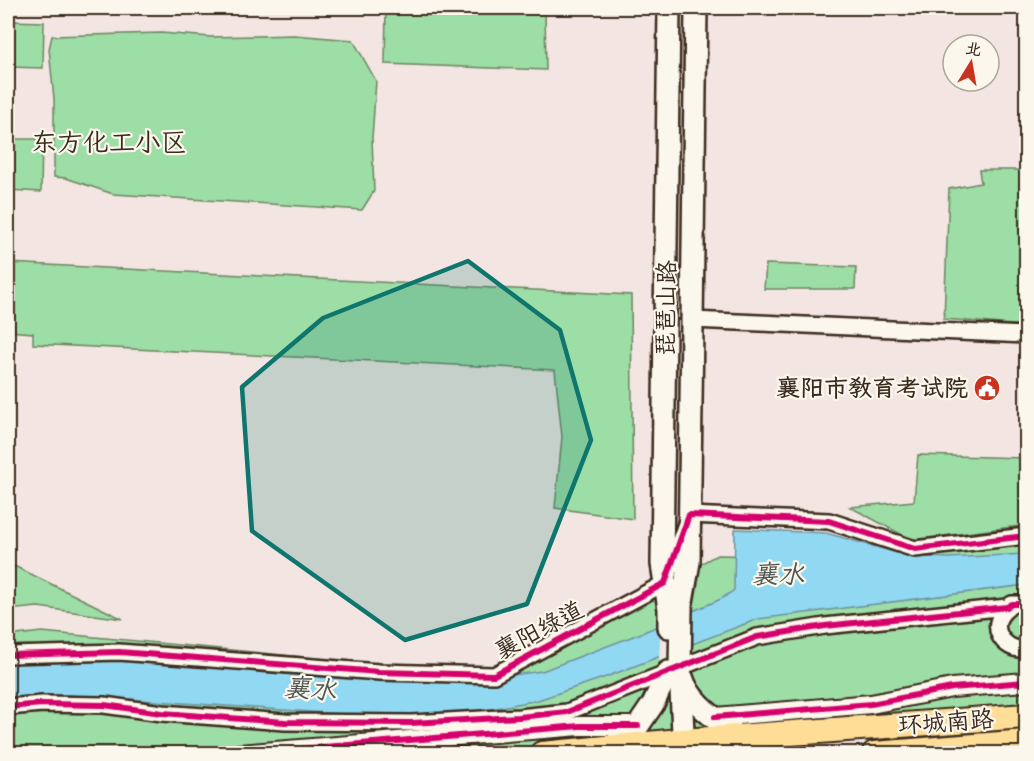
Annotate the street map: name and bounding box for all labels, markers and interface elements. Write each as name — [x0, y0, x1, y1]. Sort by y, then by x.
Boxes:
north arrow — [941, 33, 1001, 93]
text: 北 — [964, 38, 983, 61]
district label: 东方化工小区 — [31, 126, 187, 159]
street label: 琵琶山路 — [650, 260, 682, 356]
place label: 襄阳市教育考试院 — [776, 373, 968, 403]
public building icon: 襄阳市教育考试院 — [972, 373, 1002, 403]
water label: 襄水 — [752, 558, 805, 591]
street label: 襄阳绿道 — [490, 594, 588, 666]
water label: 襄水 — [283, 671, 338, 707]
street label: 环城南路 — [897, 704, 995, 740]

